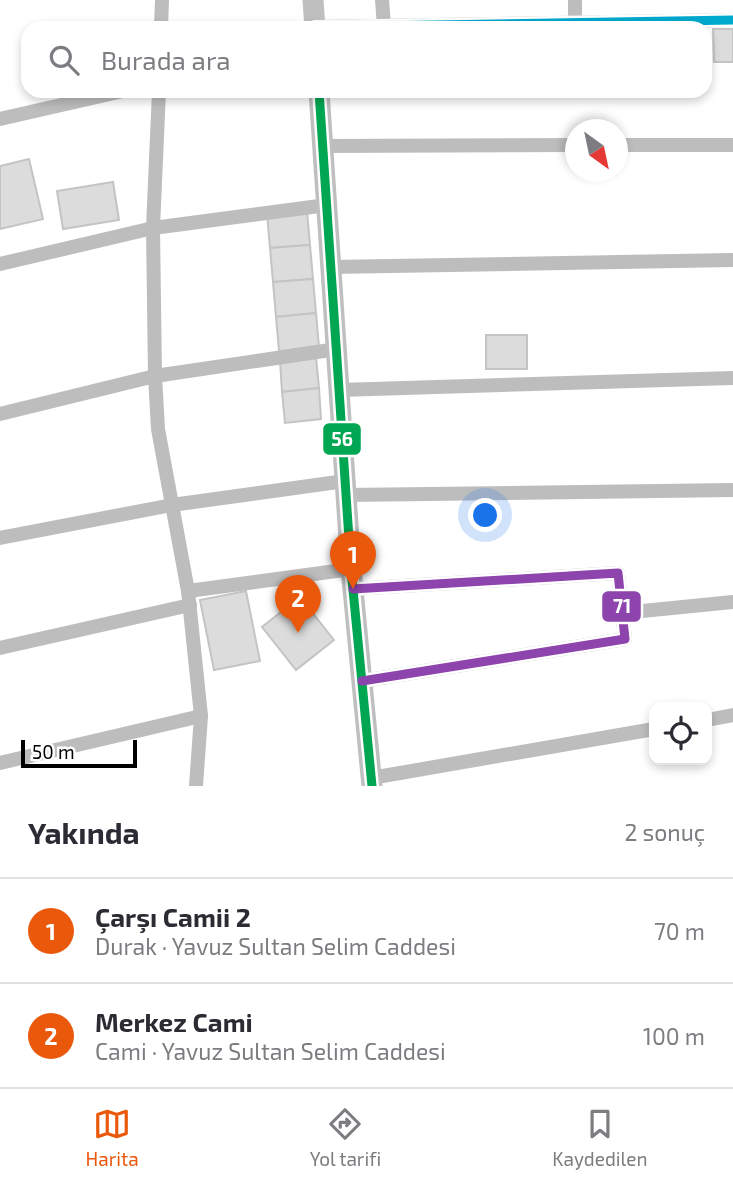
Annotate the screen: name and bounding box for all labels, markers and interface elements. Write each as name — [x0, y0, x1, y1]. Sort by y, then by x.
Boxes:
search box — [21, 21, 712, 98]
icon: search — [45, 41, 83, 79]
text: Burada ara — [101, 44, 231, 75]
north arrow — [565, 119, 628, 182]
line badge: 56 — [322, 422, 362, 456]
text: 56 — [331, 427, 353, 450]
your location — [468, 498, 502, 532]
pin: 1 — [330, 531, 376, 589]
pin: 2 — [275, 575, 321, 633]
line badge: 71 — [601, 590, 642, 623]
text: 71 — [613, 594, 631, 617]
map controls — [649, 702, 712, 765]
button: locate — [649, 702, 712, 765]
scale bar — [21, 737, 136, 769]
text: 50 m — [32, 740, 75, 763]
text: Yakında — [28, 814, 140, 850]
text: 2 sonuç — [624, 818, 705, 846]
text: Çarşı Camii 2 — [95, 901, 251, 932]
text: 1 — [46, 917, 56, 945]
text: 70 m — [654, 917, 705, 945]
text: Durak · Yavuz Sultan Selim Caddesi — [95, 932, 456, 960]
text: Merkez Cami — [95, 1006, 253, 1037]
text: 2 — [44, 1022, 58, 1050]
text: 100 m — [643, 1022, 705, 1050]
text: Cami · Yavuz Sultan Selim Caddesi — [95, 1037, 446, 1065]
tab: Harita — [86, 1105, 139, 1170]
tab: Yol tarifi — [310, 1105, 381, 1170]
tab: Kaydedilen — [552, 1105, 647, 1170]

